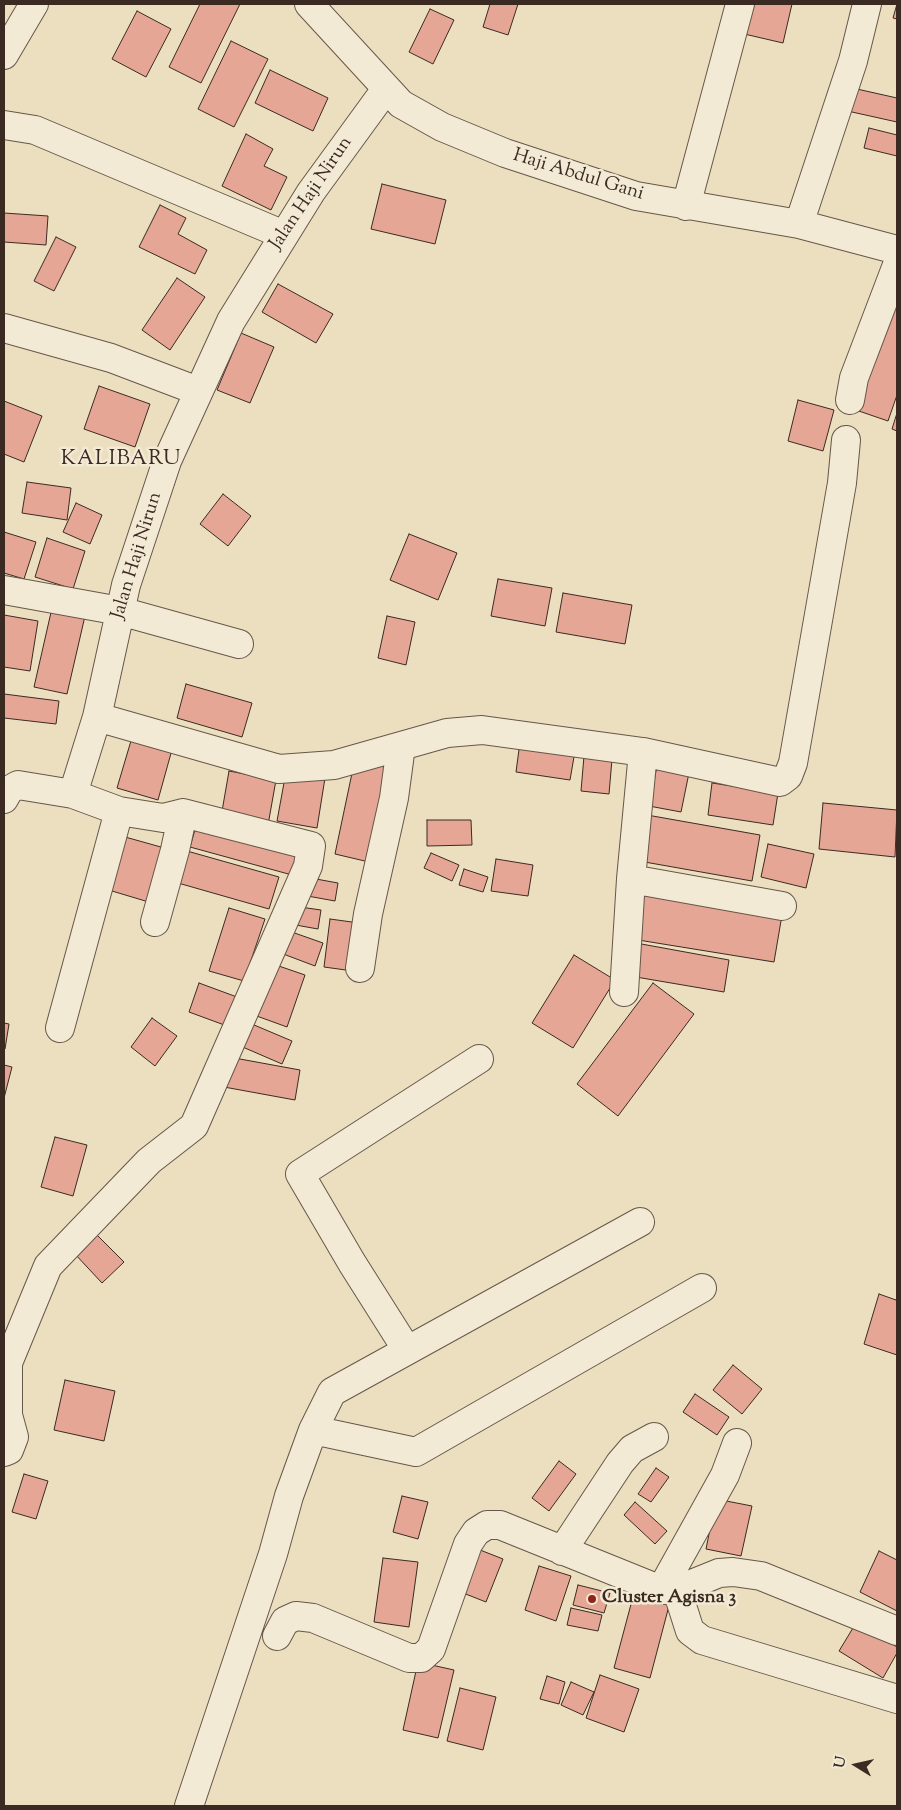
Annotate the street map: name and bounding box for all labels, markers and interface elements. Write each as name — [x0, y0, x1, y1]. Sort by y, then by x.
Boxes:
street label: Jalan Haji Nirun — [266, 133, 358, 255]
street label: Haji Abdul Gani — [510, 145, 646, 207]
district label: KALIBARU — [60, 447, 182, 473]
street label: Jalan Haji Nirun — [108, 490, 168, 622]
place label: Cluster Agisna 3 — [602, 1588, 736, 1610]
marker: Cluster Agisna 3 — [586, 1593, 598, 1605]
north arrow — [831, 1740, 881, 1790]
text: U — [830, 1755, 852, 1770]

